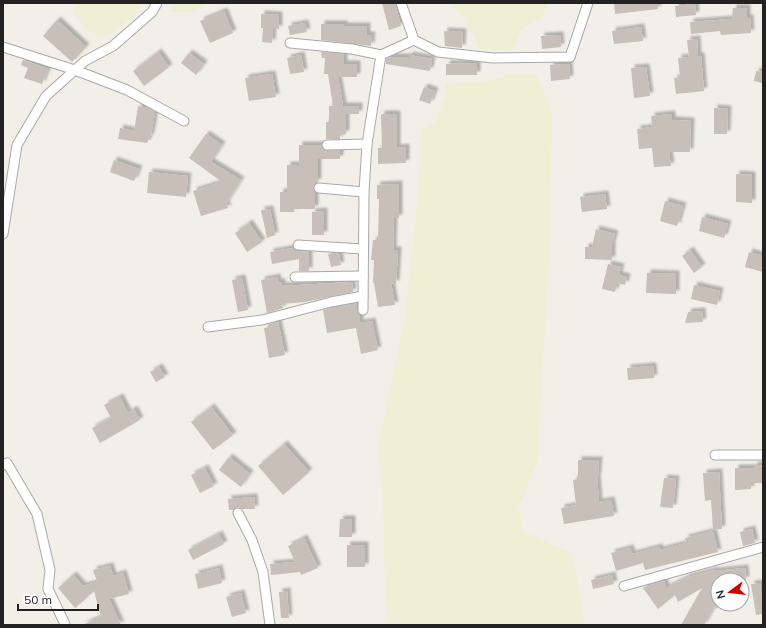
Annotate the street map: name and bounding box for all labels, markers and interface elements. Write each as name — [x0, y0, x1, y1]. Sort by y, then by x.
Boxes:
north arrow — [710, 572, 750, 612]
scale bar — [18, 586, 98, 612]
text: N — [713, 589, 728, 600]
text: 50 m — [24, 592, 52, 607]

